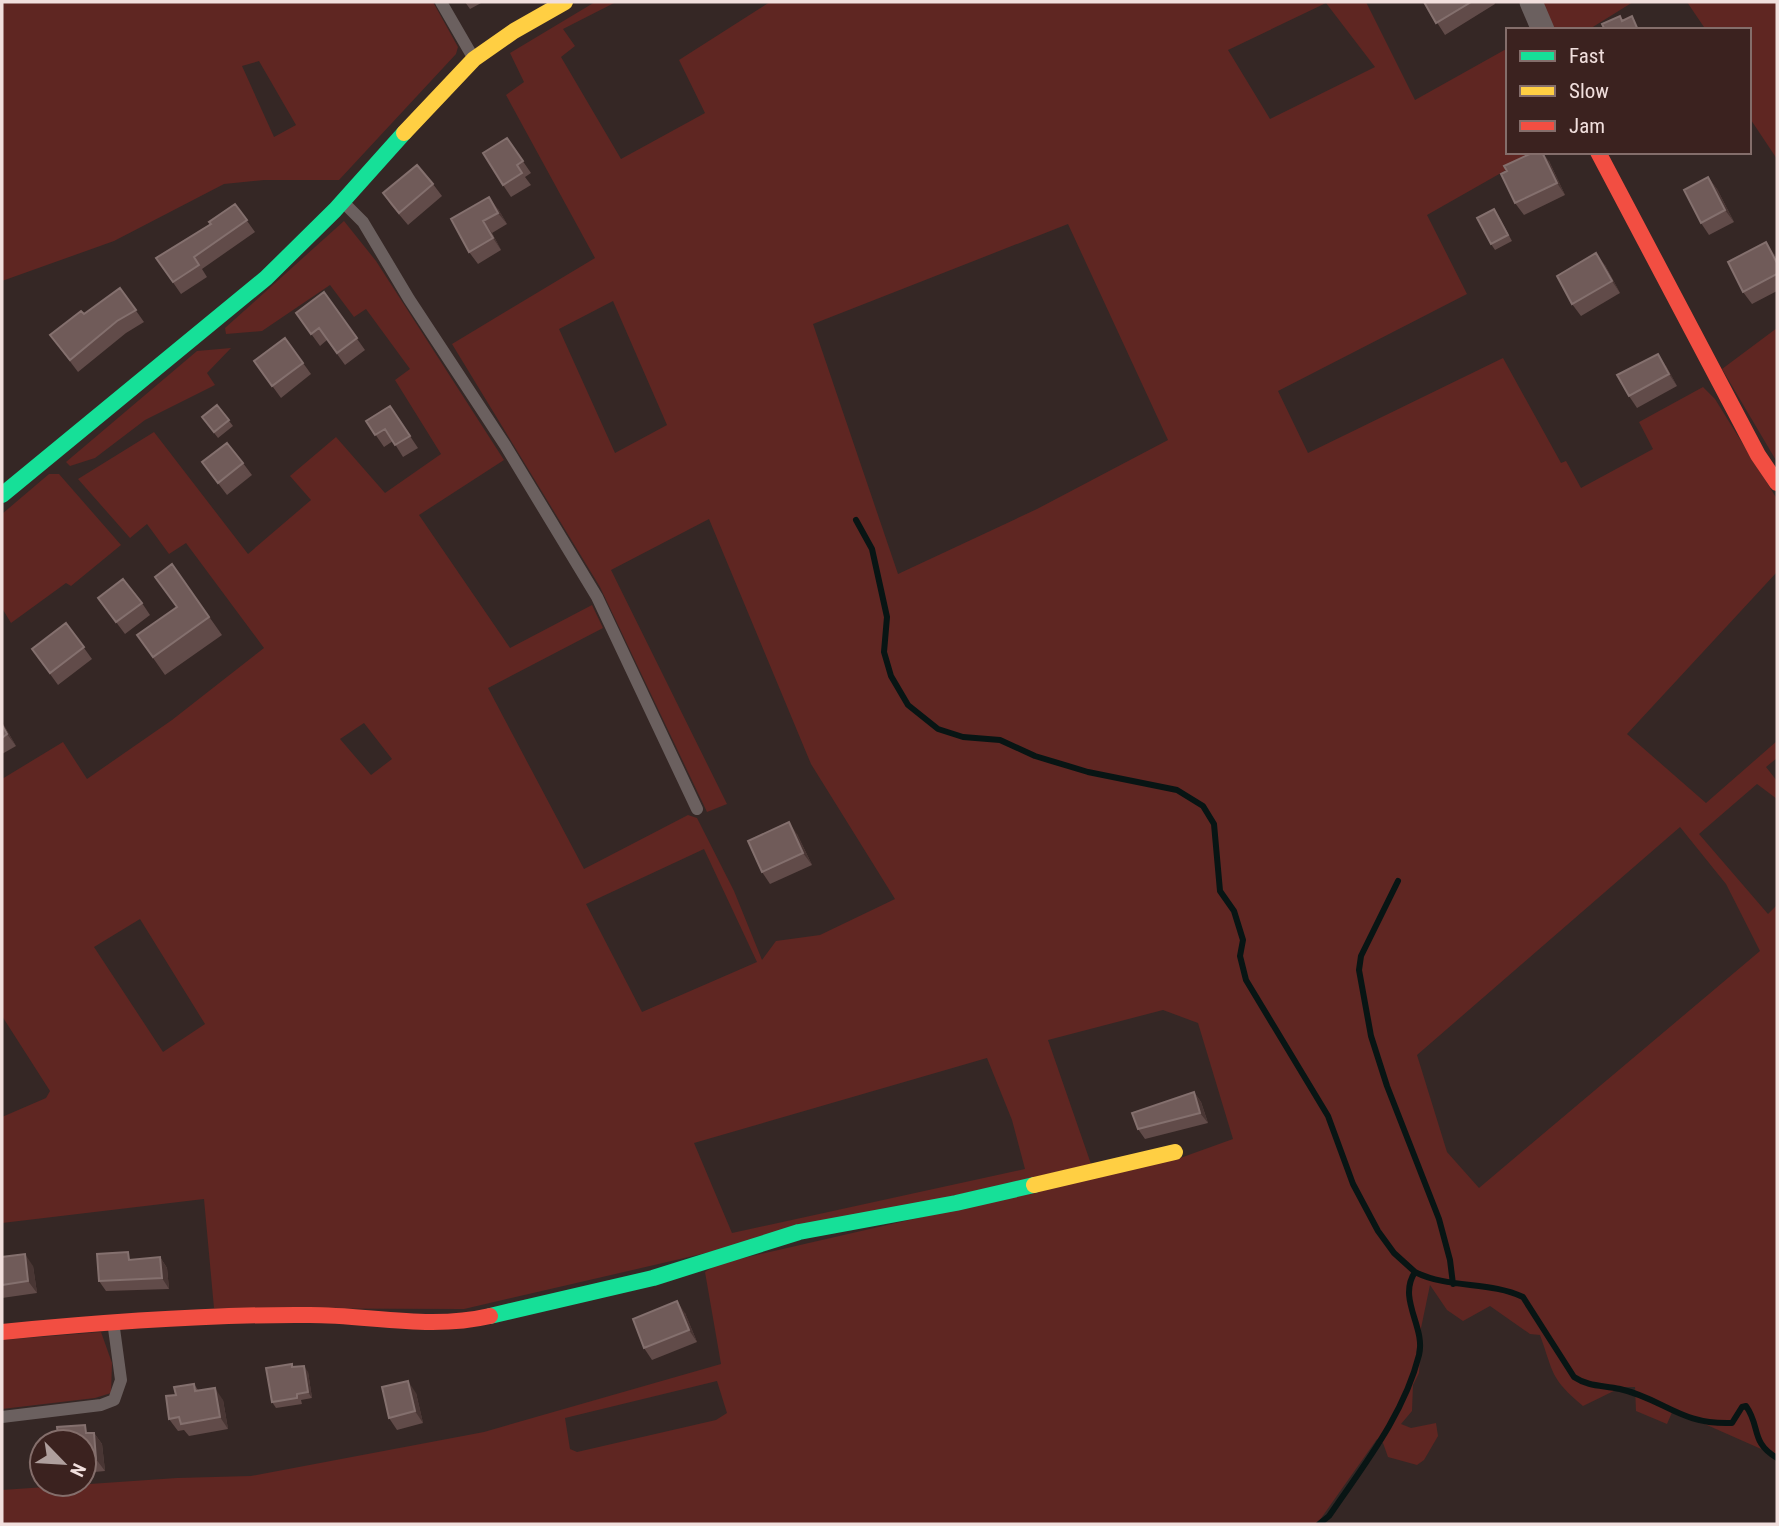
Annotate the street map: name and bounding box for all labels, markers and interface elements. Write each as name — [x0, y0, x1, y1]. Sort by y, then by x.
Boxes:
legend — [1506, 28, 1751, 154]
text: Fast — [1569, 44, 1605, 68]
text: Slow — [1569, 79, 1609, 103]
text: Jam — [1569, 114, 1605, 138]
north arrow — [28, 1428, 98, 1498]
text: N — [65, 1460, 91, 1480]

